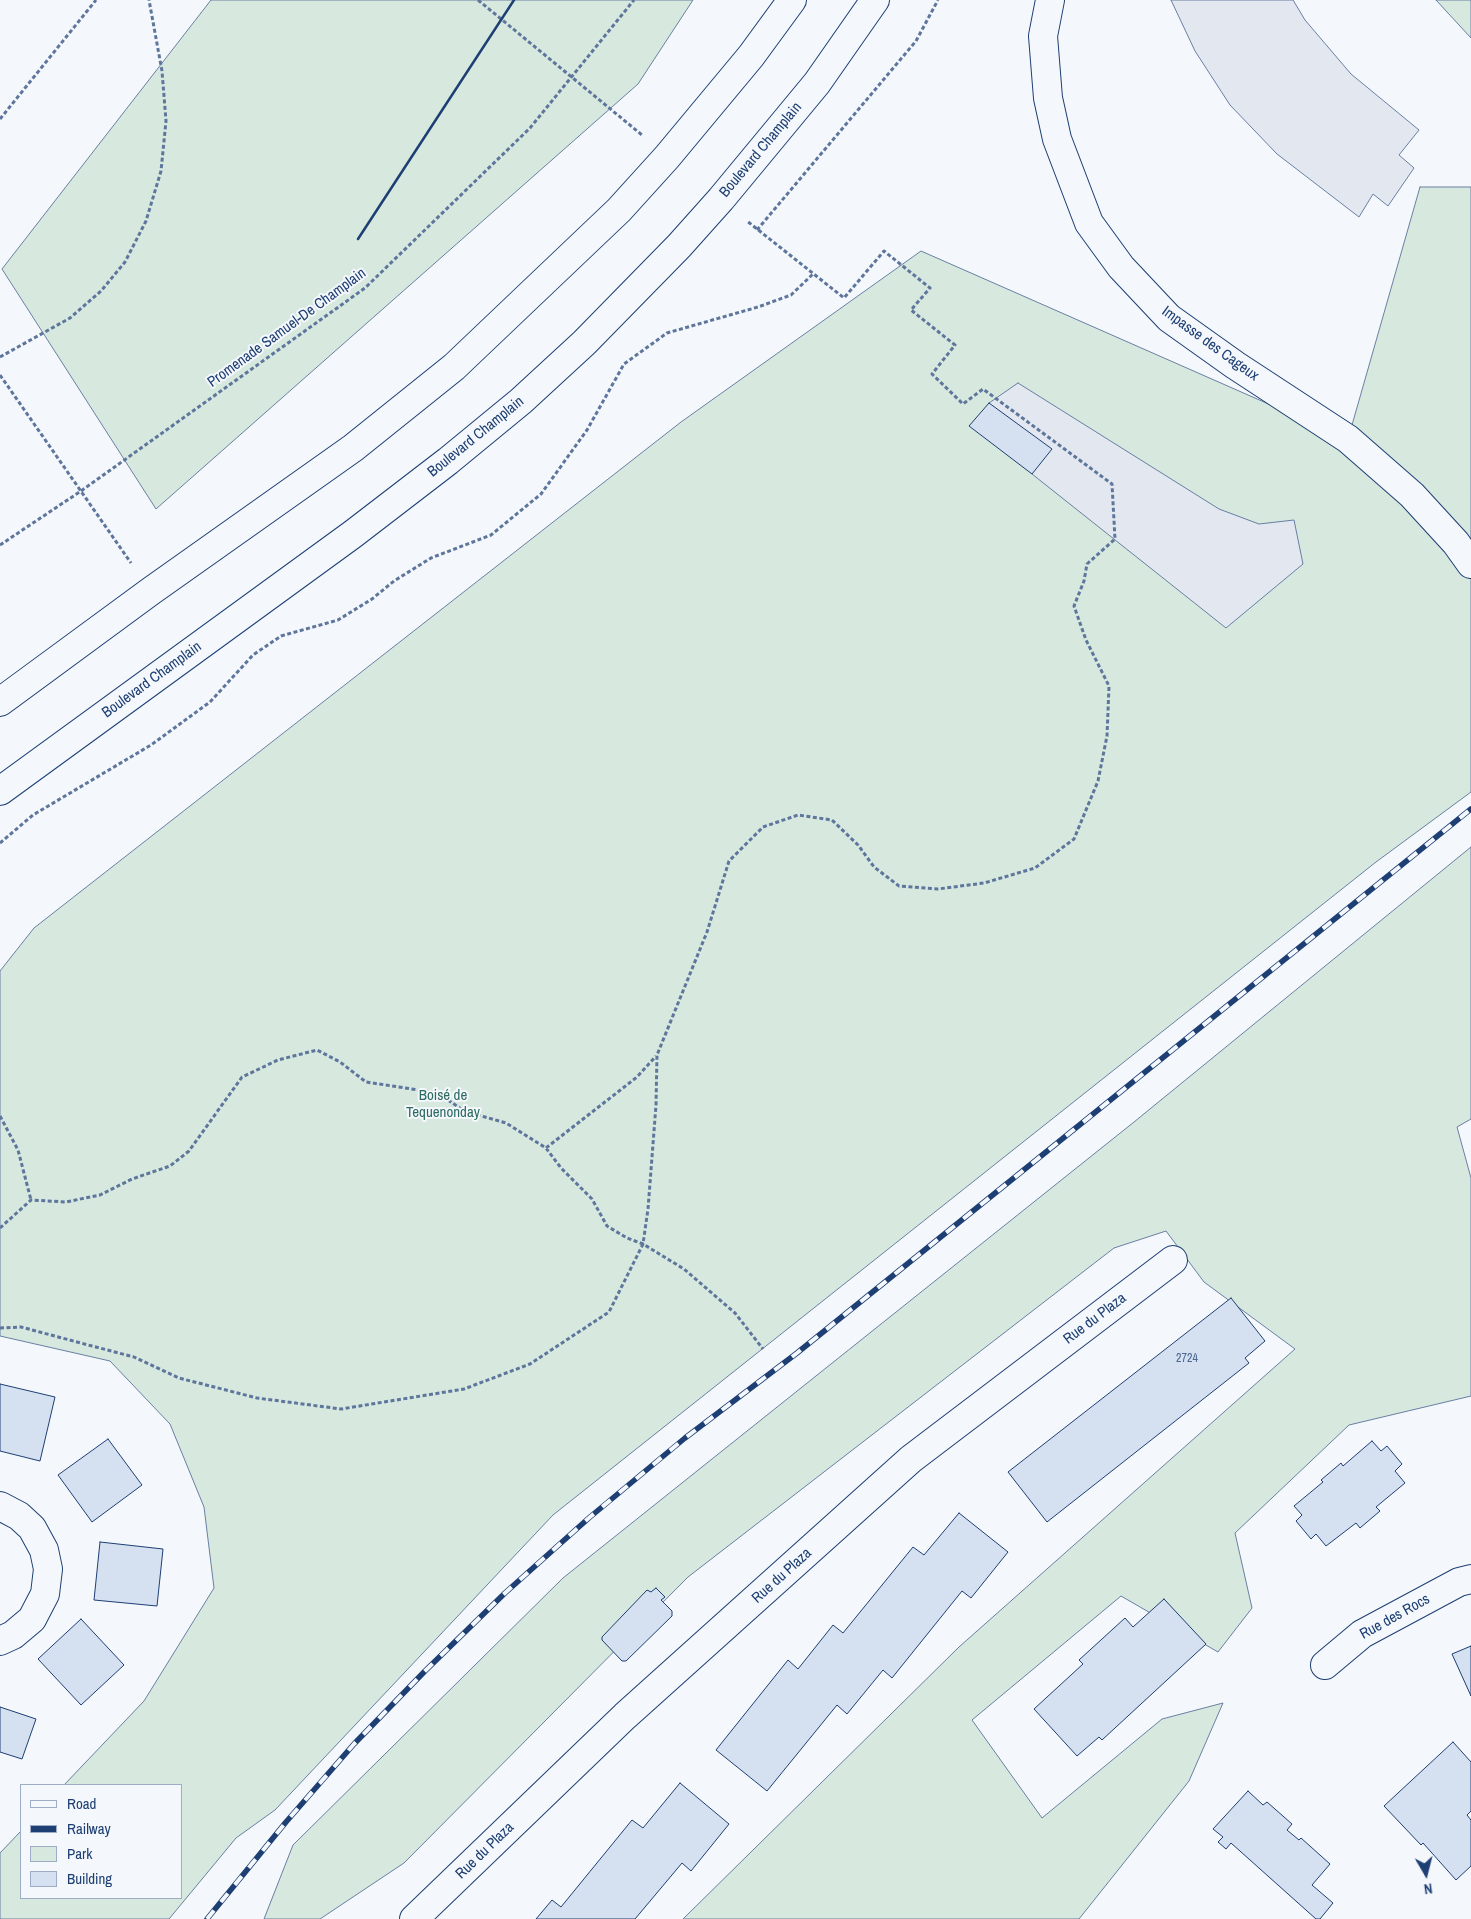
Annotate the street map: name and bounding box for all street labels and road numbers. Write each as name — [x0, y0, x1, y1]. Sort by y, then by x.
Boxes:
street label: Boulevard Champlain — [716, 99, 806, 201]
street label: Promenade Samuel-De Champlain — [204, 264, 370, 392]
street label: Impasse des Cageux — [1158, 303, 1262, 385]
street label: Boulevard Champlain — [424, 393, 528, 481]
street label: Boulevard Champlain — [99, 638, 205, 722]
street label: Rue du Plaza — [1060, 1290, 1130, 1348]
street label: Rue du Plaza — [749, 1545, 815, 1607]
street label: Rue des Rocs — [1357, 1590, 1433, 1644]
street label: Rue du Plaza — [452, 1819, 518, 1883]

